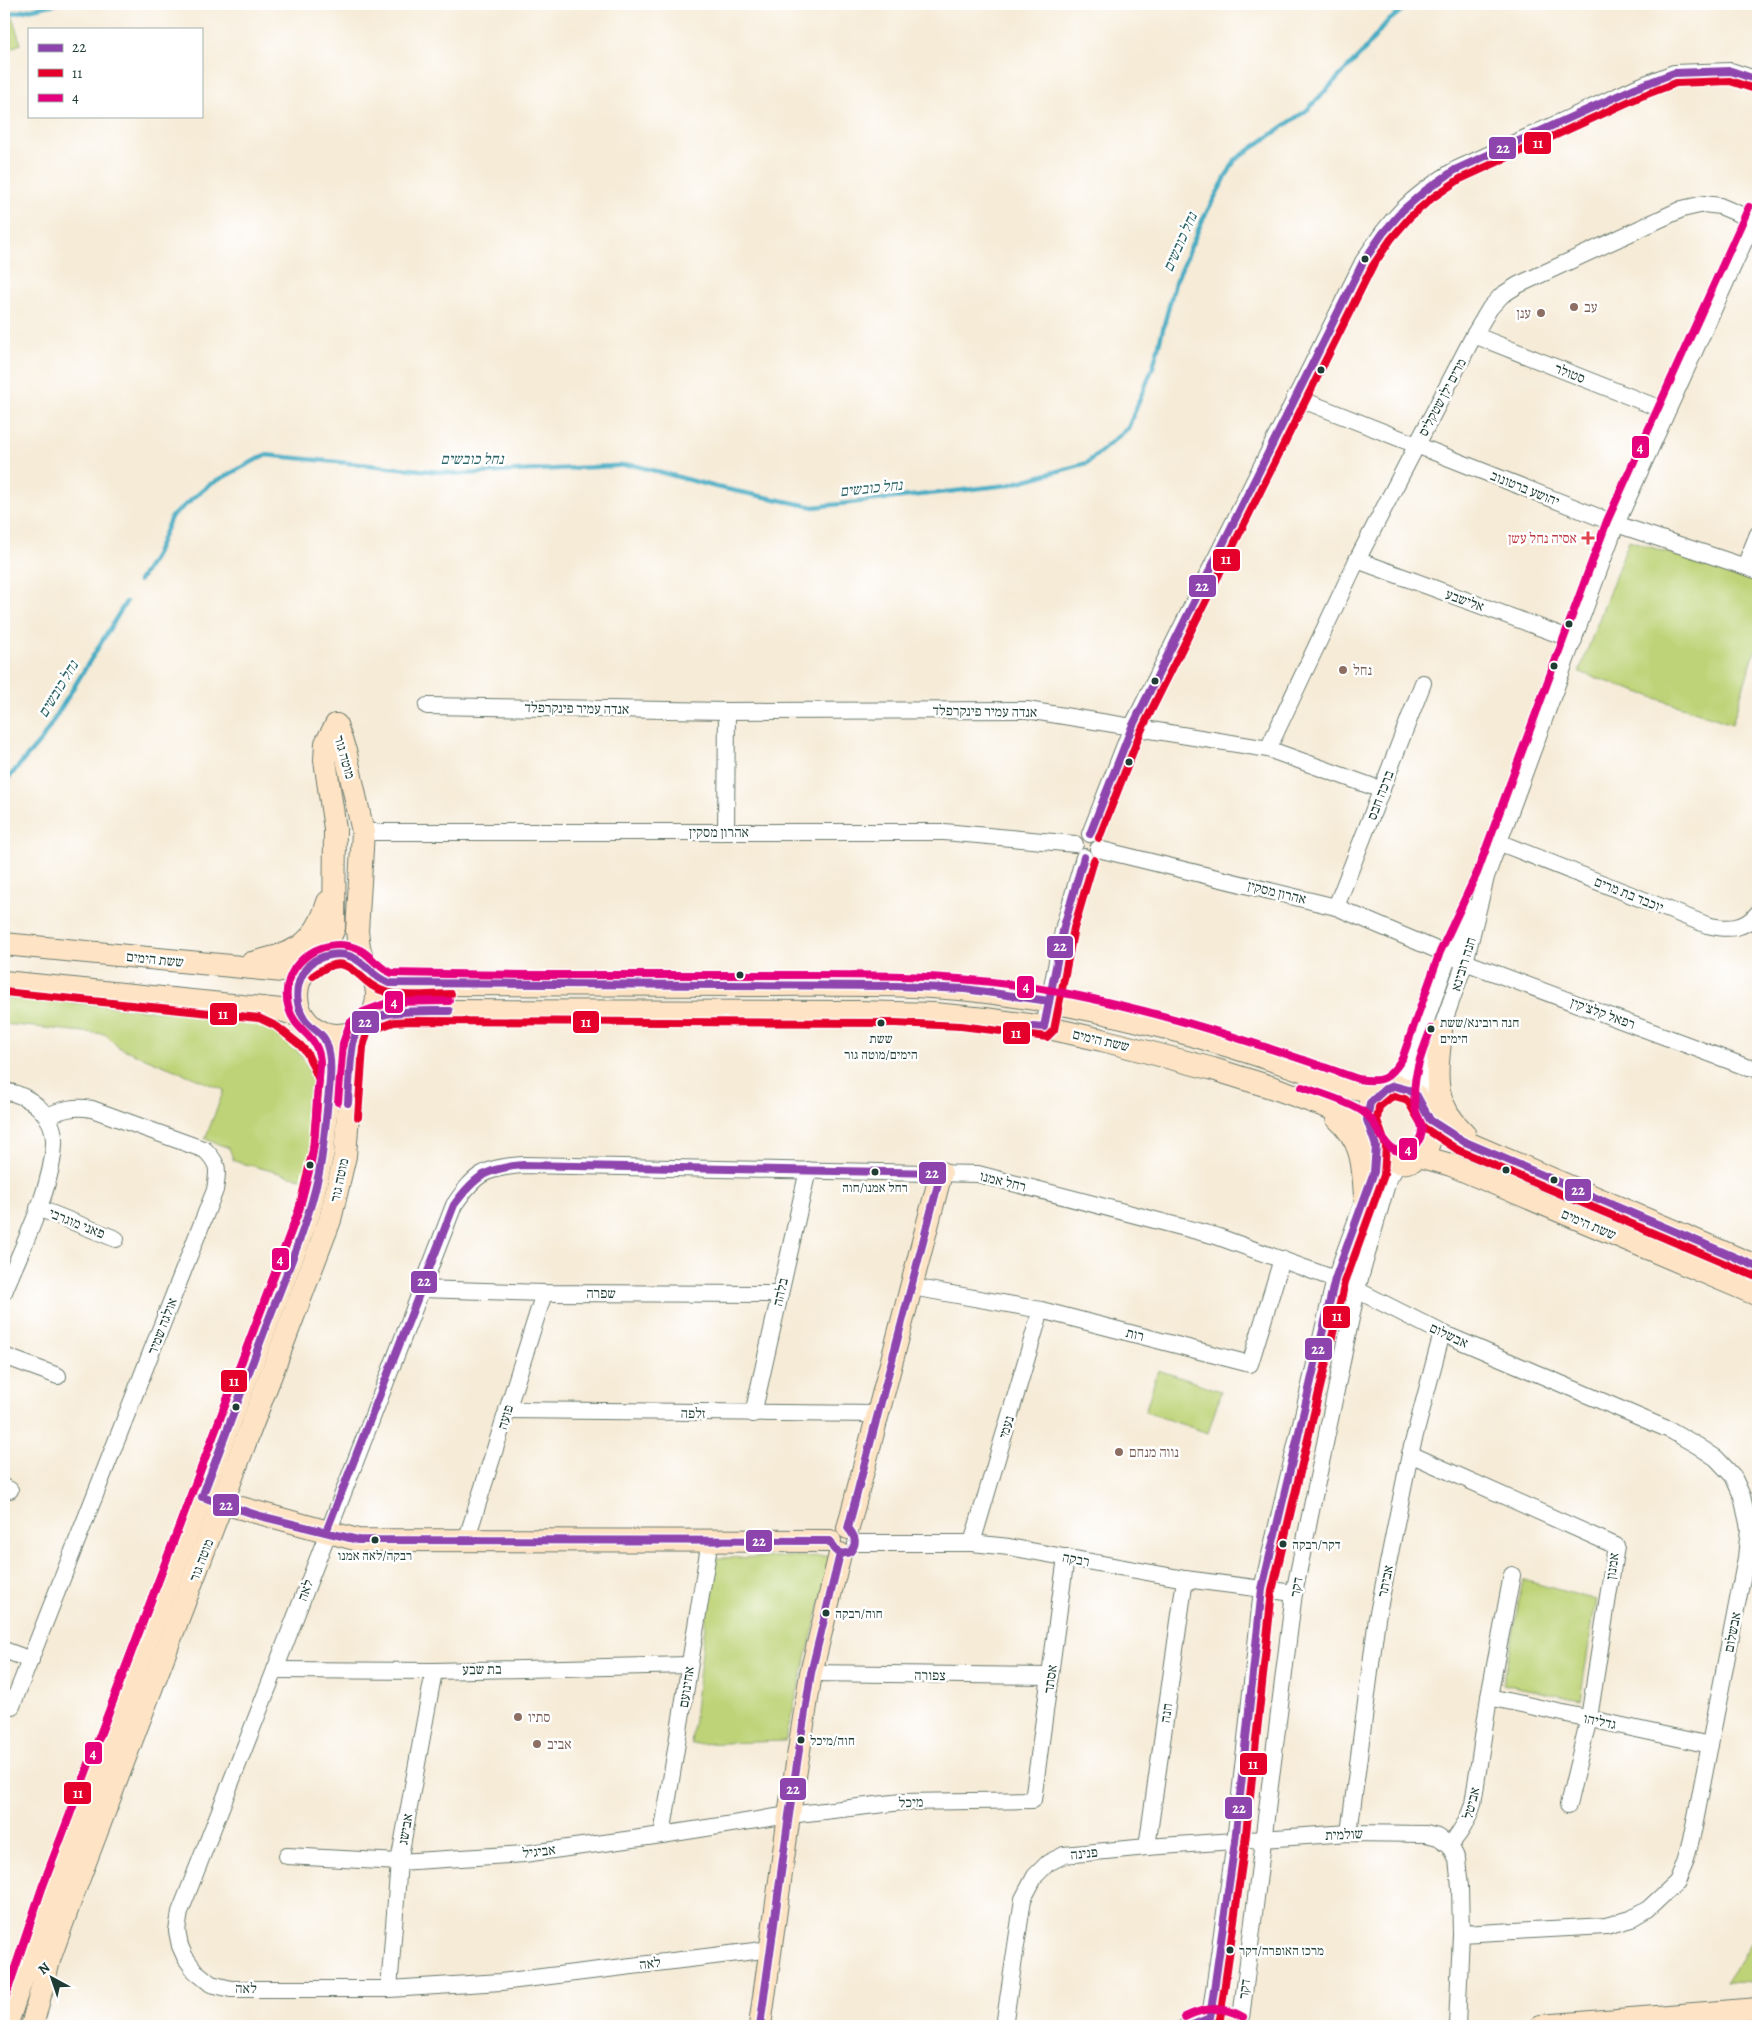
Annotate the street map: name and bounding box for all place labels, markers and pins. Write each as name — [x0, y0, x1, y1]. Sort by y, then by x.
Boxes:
unlabelled marker — [1360, 254, 1370, 264]
place label: עב — [1584, 298, 1598, 317]
marker: עב — [1568, 301, 1580, 313]
place label: ענן — [1517, 304, 1531, 323]
marker: ענן — [1535, 307, 1547, 319]
unlabelled marker — [1316, 365, 1326, 375]
place label: אסיה נחל עשן — [1508, 529, 1577, 548]
marker: אסיה נחל עשן — [1581, 531, 1595, 545]
unlabelled marker — [1564, 619, 1574, 629]
place label: נחל — [1353, 661, 1372, 680]
unlabelled marker — [1549, 661, 1559, 671]
marker: נחל — [1337, 664, 1349, 676]
unlabelled marker — [1150, 676, 1160, 686]
unlabelled marker — [1124, 757, 1134, 767]
unlabelled marker — [735, 970, 745, 980]
place label: חנה רובינא/ששת הימים — [1440, 1014, 1519, 1047]
marker: ששת הימים/מוטה גור — [876, 1018, 886, 1028]
marker: חנה רובינא/ששת הימים — [1426, 1024, 1436, 1034]
place label: ששת הימים/מוטה גור — [844, 1030, 918, 1063]
unlabelled marker — [305, 1160, 315, 1170]
unlabelled marker — [1501, 1165, 1511, 1175]
marker: רחל אמנו/חוה — [870, 1167, 880, 1177]
unlabelled marker — [1549, 1175, 1559, 1185]
place label: רחל אמנו/חוה — [842, 1179, 908, 1196]
unlabelled marker — [231, 1402, 241, 1412]
place label: נווה מנחם — [1129, 1443, 1179, 1462]
marker: נווה מנחם — [1113, 1446, 1125, 1458]
marker: רבקה/לאה אמנו — [370, 1535, 380, 1545]
place label: דקר/רבקה — [1292, 1536, 1341, 1553]
marker: דקר/רבקה — [1278, 1539, 1288, 1549]
place label: רבקה/לאה אמנו — [338, 1547, 412, 1564]
place label: חוה/רבקה — [835, 1605, 883, 1622]
marker: חוה/רבקה — [821, 1608, 831, 1618]
place label: סתיו — [528, 1708, 550, 1727]
marker: סתיו — [512, 1711, 524, 1723]
place label: חוה/מיכל — [810, 1732, 855, 1749]
place label: אביב — [547, 1735, 572, 1754]
marker: חוה/מיכל — [796, 1735, 806, 1745]
marker: אביב — [531, 1738, 543, 1750]
place label: מרכז האופרה/דקר — [1239, 1942, 1324, 1959]
marker: מרכז האופרה/דקר — [1225, 1945, 1235, 1955]

